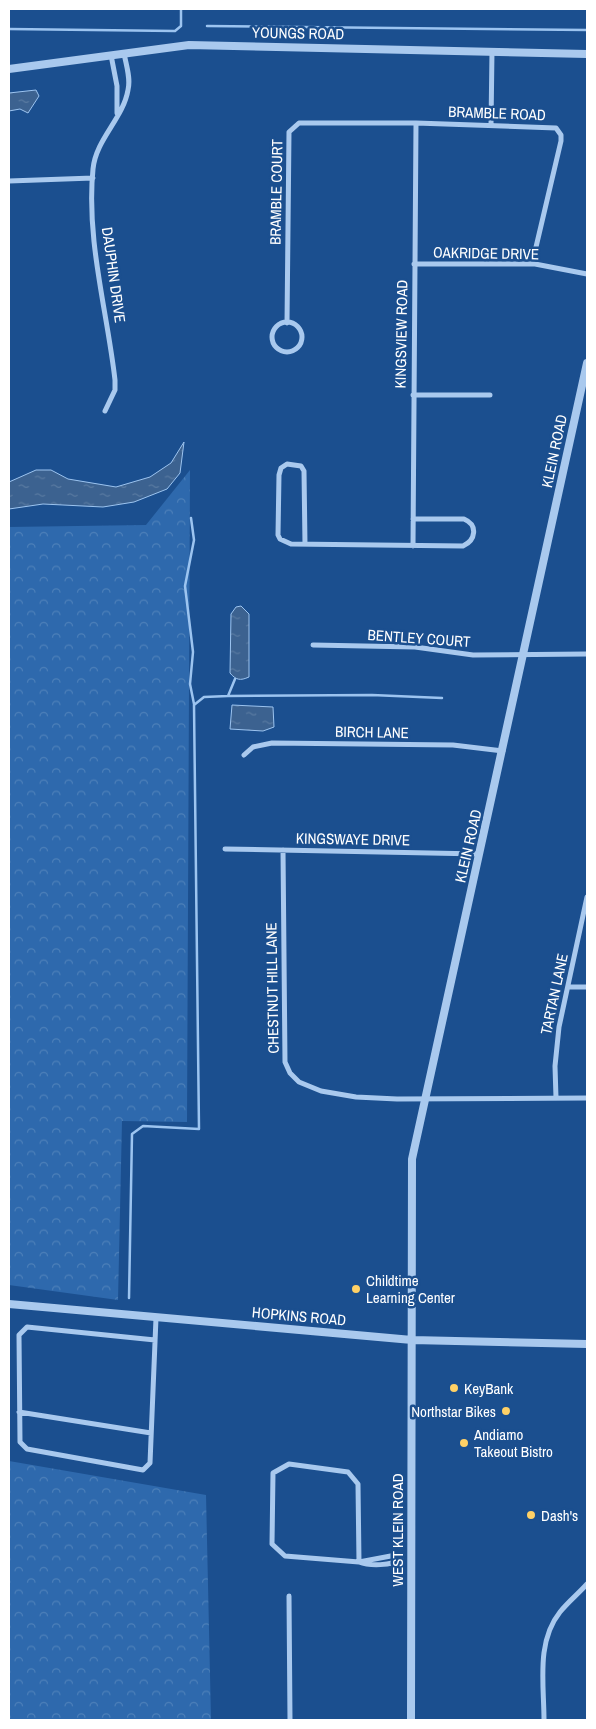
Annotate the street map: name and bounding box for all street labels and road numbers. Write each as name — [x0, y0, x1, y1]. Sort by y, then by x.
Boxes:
street label: YOUNGS ROAD — [252, 22, 344, 44]
street label: BRAMBLE ROAD — [448, 101, 546, 125]
street label: BRAMBLE COURT — [265, 138, 287, 245]
street label: DAUPHIN DRIVE — [97, 226, 131, 324]
street label: OAKRIDGE DRIVE — [433, 242, 539, 264]
street label: KINGSVIEW ROAD — [390, 279, 412, 389]
street label: KLEIN ROAD — [536, 412, 572, 490]
street label: BENTLEY COURT — [367, 624, 471, 652]
street label: BIRCH LANE — [335, 721, 409, 743]
street label: KLEIN ROAD — [449, 807, 487, 885]
street label: KINGSWAYE DRIVE — [296, 828, 410, 850]
street label: CHESTNUT HILL LANE — [260, 922, 284, 1054]
street label: TARTAN LANE — [535, 951, 573, 1037]
street label: HOPKINS ROAD — [251, 1301, 347, 1331]
street label: WEST KLEIN ROAD — [387, 1473, 408, 1587]

